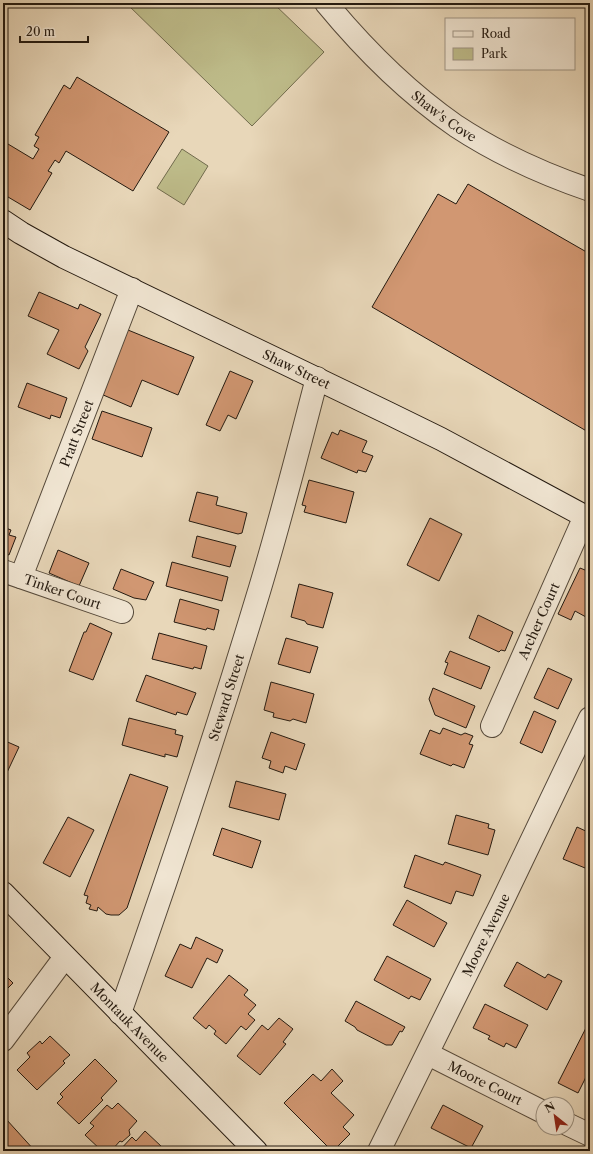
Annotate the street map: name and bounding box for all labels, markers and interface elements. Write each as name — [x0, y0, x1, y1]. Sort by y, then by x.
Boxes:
scale bar — [20, 18, 88, 44]
legend — [445, 18, 575, 70]
text: 20 m — [26, 24, 55, 39]
text: Road — [481, 26, 511, 41]
text: Park — [481, 46, 508, 61]
street label: Shaw's Cove — [408, 87, 479, 145]
street label: Shaw Street — [260, 346, 333, 392]
street label: Pratt Street — [56, 397, 97, 469]
street label: Tinker Court — [22, 571, 104, 612]
street label: Archer Court — [514, 580, 563, 663]
street label: Steward Street — [205, 652, 247, 743]
street label: Moore Avenue — [459, 891, 513, 979]
street label: Montauk Avenue — [87, 979, 172, 1065]
street label: Moore Court — [445, 1057, 525, 1108]
north arrow — [535, 1096, 575, 1136]
text: N — [542, 1099, 558, 1116]

